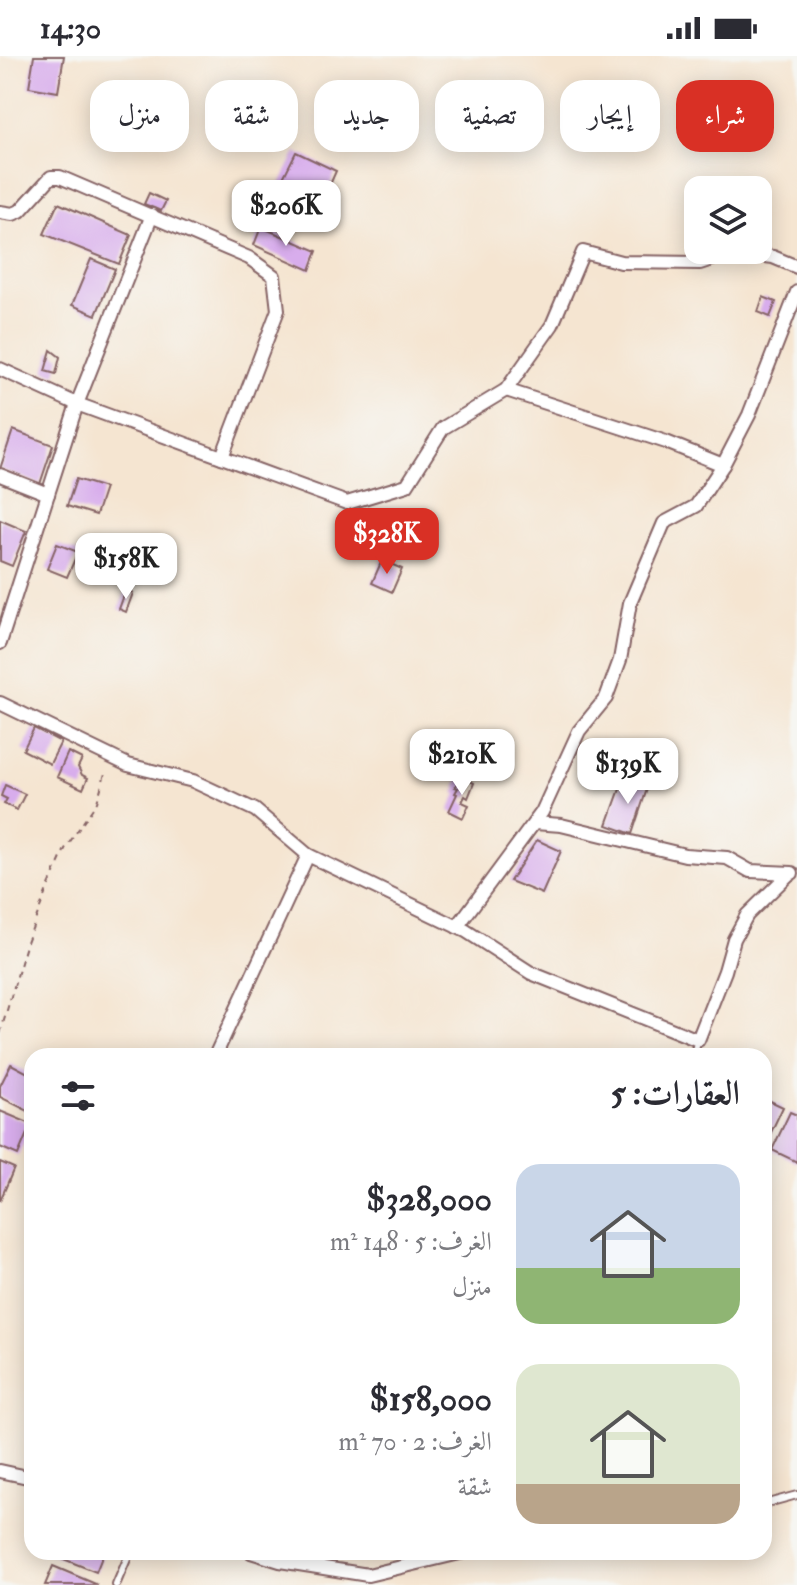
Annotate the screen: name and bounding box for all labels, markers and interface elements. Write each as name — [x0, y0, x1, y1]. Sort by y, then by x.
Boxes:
text: 14:30 — [40, 10, 101, 47]
chip: منزل — [90, 80, 189, 152]
chip: شقة — [205, 80, 298, 152]
chip: جديد — [314, 80, 419, 152]
chip: تصفية — [435, 80, 544, 152]
chip: إيجار — [560, 80, 660, 152]
chip: شراء — [676, 80, 774, 152]
map controls — [684, 176, 772, 264]
button: layers — [684, 176, 772, 264]
pin: $206K — [230, 180, 342, 248]
text: $206K — [250, 190, 322, 222]
pin: $328K — [331, 508, 443, 576]
text: $328K — [353, 518, 421, 550]
pin: $158K — [70, 533, 182, 601]
text: $158K — [93, 543, 159, 575]
pin: $210K — [406, 729, 518, 797]
pin: $139K — [572, 738, 684, 806]
text: $210K — [428, 739, 496, 771]
text: $139K — [595, 748, 661, 780]
text: العقارات: 5 — [611, 1072, 740, 1115]
icon: filters — [56, 1074, 100, 1118]
text: $328,000 — [366, 1178, 492, 1221]
icon: home — [580, 1196, 676, 1292]
text: الغرف: 5 · 148 m² — [330, 1226, 492, 1258]
text: منزل — [452, 1271, 492, 1303]
text: $158,000 — [369, 1378, 492, 1421]
icon: home — [580, 1396, 676, 1492]
text: الغرف: 2 · 70 m² — [339, 1426, 492, 1458]
text: شقة — [458, 1471, 492, 1503]

